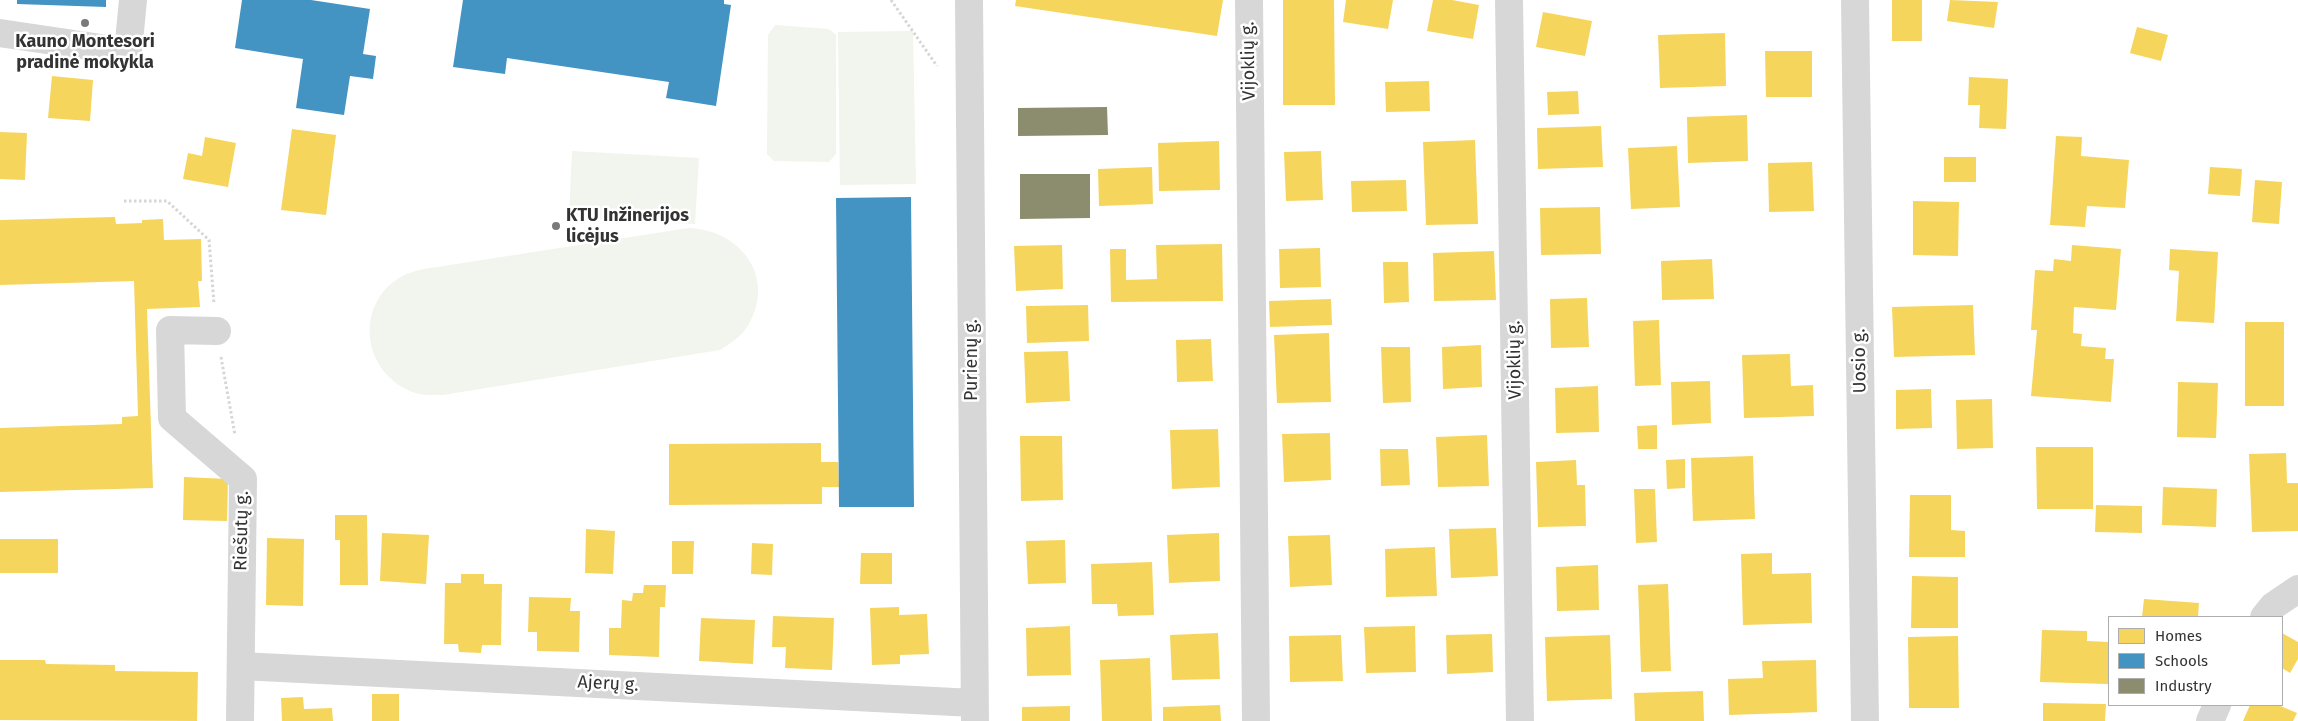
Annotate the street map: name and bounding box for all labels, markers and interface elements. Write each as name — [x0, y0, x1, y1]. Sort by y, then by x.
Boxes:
marker: Kauno Montesori pradinė mokykla — [79, 17, 91, 29]
street label: Vijoklių g. — [1238, 21, 1260, 101]
place label: Kauno Montesori pradinė mokykla — [15, 31, 155, 74]
place label: KTU Inžinerijos licėjus — [566, 205, 689, 248]
marker: KTU Inžinerijos licėjus — [550, 220, 562, 232]
street label: Purienų g. — [961, 319, 983, 401]
street label: Vijoklių g. — [1504, 320, 1526, 400]
street label: Uosio g. — [1849, 328, 1871, 394]
street label: Riešutų g. — [231, 491, 253, 571]
legend — [2108, 616, 2283, 706]
text: Homes — [2155, 627, 2202, 645]
text: Schools — [2155, 652, 2208, 670]
street label: Ajerų g. — [577, 672, 639, 696]
text: Industry — [2155, 677, 2212, 695]

